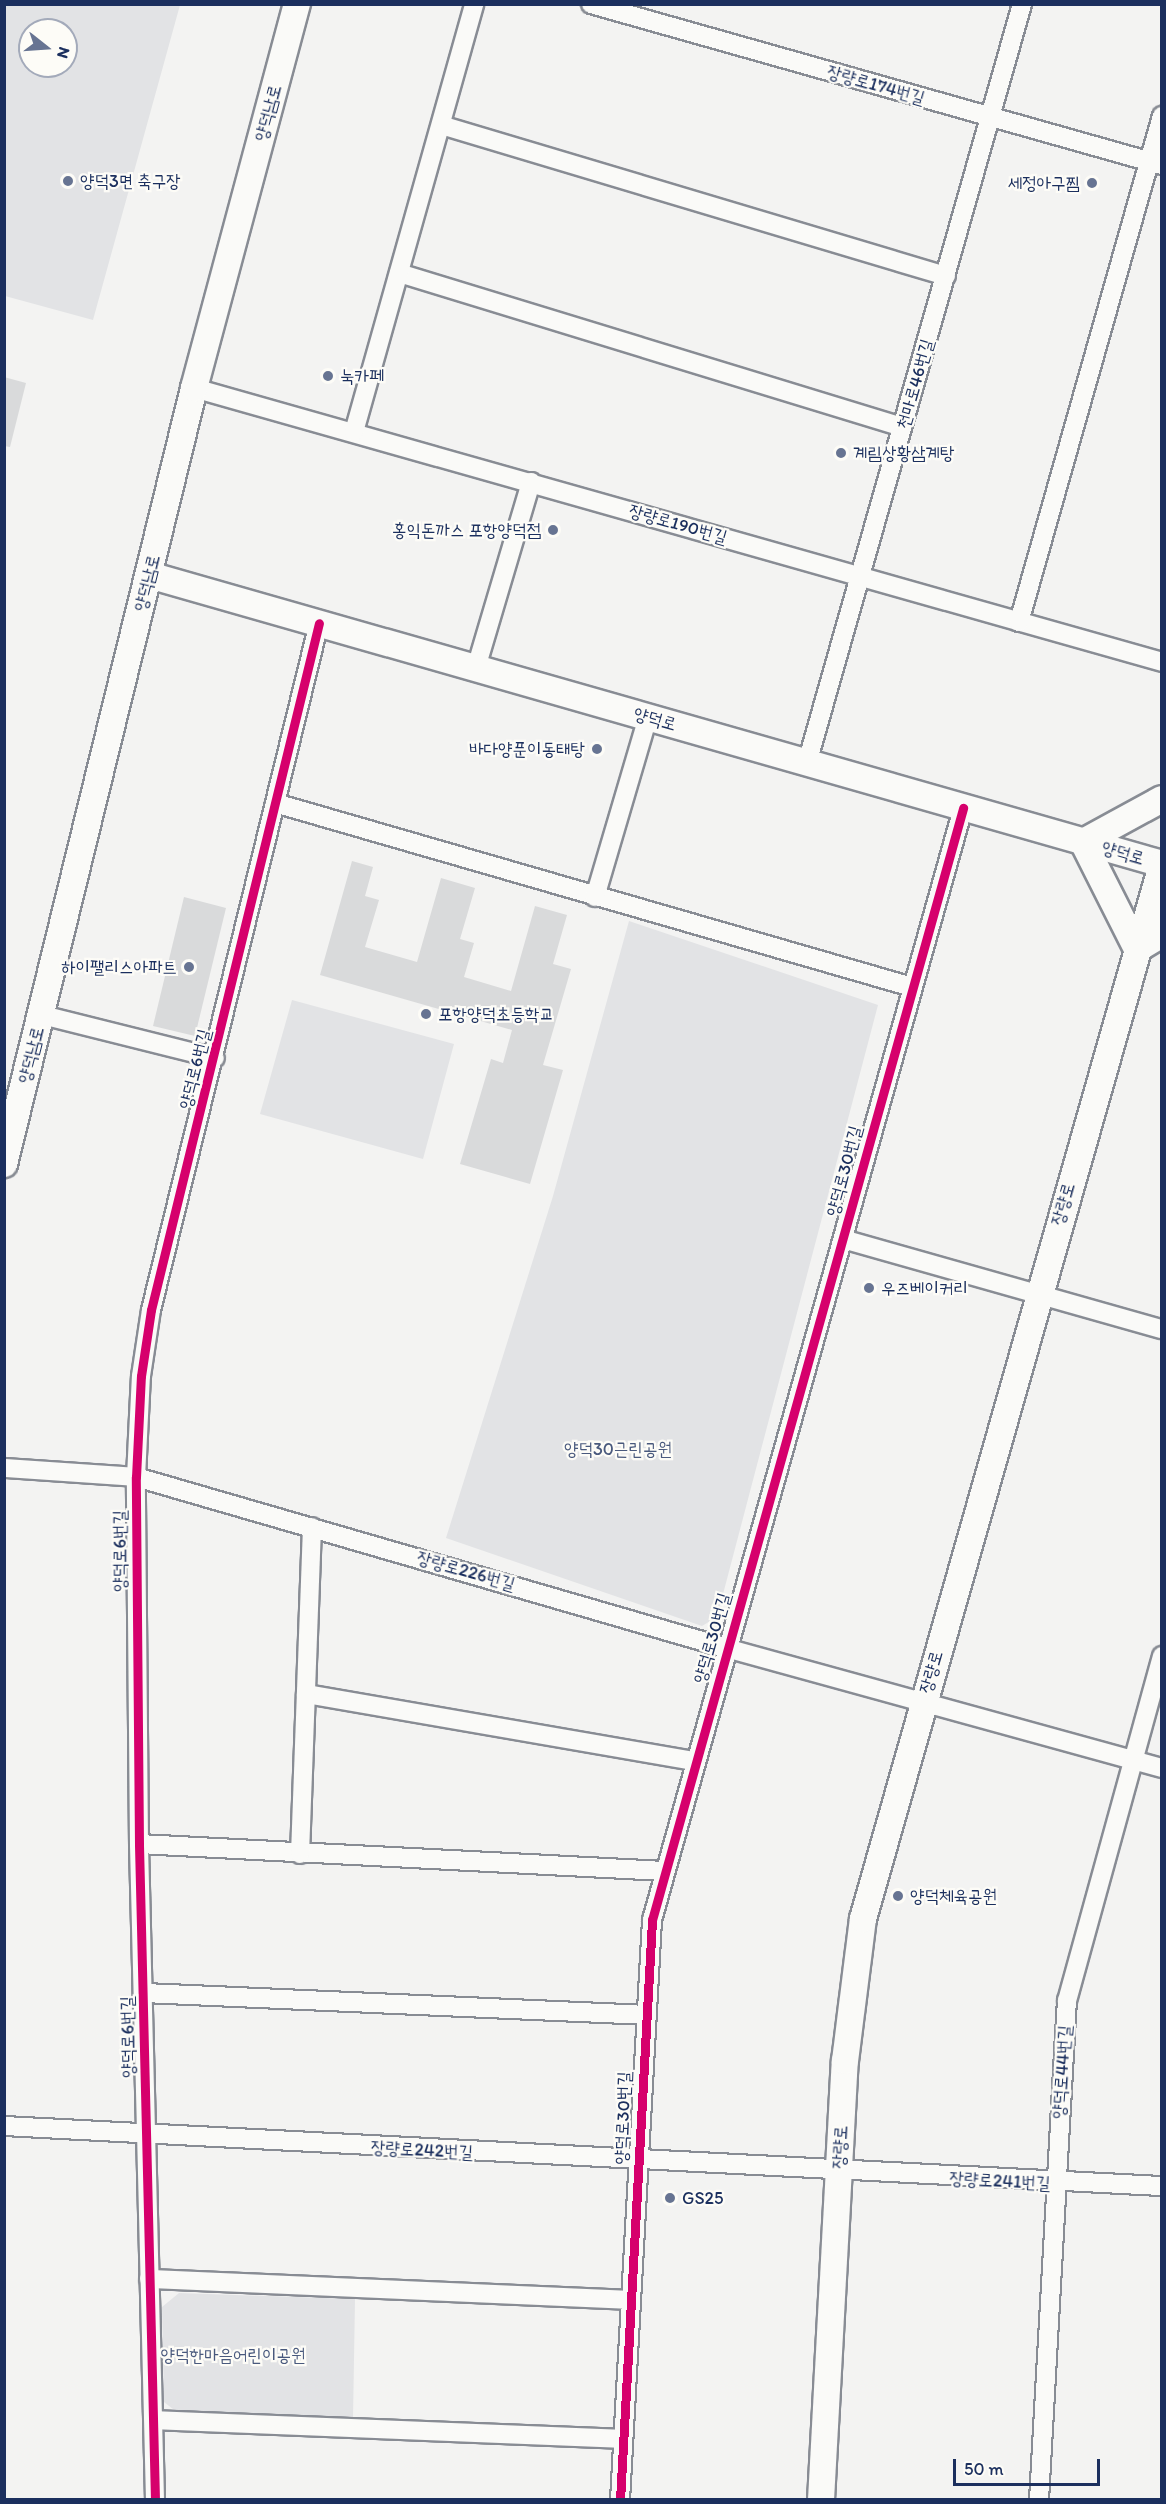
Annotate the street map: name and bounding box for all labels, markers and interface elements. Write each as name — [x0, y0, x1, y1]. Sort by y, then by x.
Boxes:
north arrow — [18, 18, 78, 78]
text: N — [53, 45, 74, 61]
street label: 장량로174번길 — [825, 61, 927, 109]
street label: 양덕남로 — [250, 82, 286, 144]
place label: 양덕3면 축구장 — [80, 170, 181, 192]
place label: 세정아구찜 — [1008, 172, 1080, 194]
marker: 양덕3면 축구장 — [61, 174, 75, 188]
marker: 세정아구찜 — [1085, 176, 1099, 190]
street label: 천마로46번길 — [892, 336, 938, 432]
place label: 눅카페 — [340, 365, 383, 387]
marker: 눅카페 — [321, 369, 335, 383]
place label: 계림상황삼계탕 — [853, 442, 954, 464]
marker: 계림상황삼계탕 — [834, 446, 848, 460]
street label: 장량로190번길 — [626, 500, 730, 548]
place label: 홍익돈까스 포항양덕점 — [392, 519, 541, 541]
marker: 홍익돈까스 포항양덕점 — [546, 523, 560, 537]
street label: 양덕남로 — [130, 552, 164, 614]
street label: 양덕로 — [631, 703, 679, 735]
place label: 바다양푼이동태탕 — [469, 738, 585, 760]
marker: 바다양푼이동태탕 — [590, 742, 604, 756]
street label: 양덕로 — [1099, 837, 1147, 869]
place label: 하이팰리스아파트 — [61, 956, 177, 978]
marker: 하이팰리스아파트 — [182, 960, 196, 974]
place label: 포항양덕초등학교 — [438, 1003, 554, 1025]
marker: 포항양덕초등학교 — [419, 1007, 433, 1021]
street label: 양덕남로 — [14, 1024, 48, 1086]
street label: 양덕로6번길 — [175, 1027, 215, 1111]
street label: 양덕로30번길 — [821, 1123, 867, 1219]
street label: 장량로 — [1047, 1180, 1079, 1228]
place label: 우즈베이커리 — [881, 1277, 968, 1299]
marker: 우즈베이커리 — [862, 1281, 876, 1295]
park label: 양덕30근린공원 — [564, 1438, 672, 1460]
street label: 양덕로6번길 — [109, 1510, 131, 1592]
street label: 장량로226번길 — [415, 1547, 517, 1595]
street label: 양덕로30번길 — [689, 1590, 735, 1686]
street label: 장량로 — [915, 1648, 947, 1696]
place label: 양덕체육공원 — [910, 1885, 997, 1907]
marker: 양덕체육공원 — [891, 1889, 905, 1903]
street label: 양덕로6번길 — [116, 1996, 140, 2078]
street label: 양덕로44번길 — [1048, 2024, 1076, 2120]
street label: 양덕로30번길 — [611, 2071, 635, 2165]
street label: 장량로 — [828, 2125, 852, 2169]
street label: 장량로242번길 — [370, 2137, 474, 2163]
street label: 장량로241번길 — [949, 2168, 1051, 2194]
place label: GS25 — [682, 2187, 723, 2209]
marker: GS25 — [663, 2191, 677, 2205]
park label: 양덕한마음어린이공원 — [161, 2344, 305, 2366]
scale bar — [956, 2447, 1103, 2485]
text: 50 m — [964, 2458, 1004, 2480]

